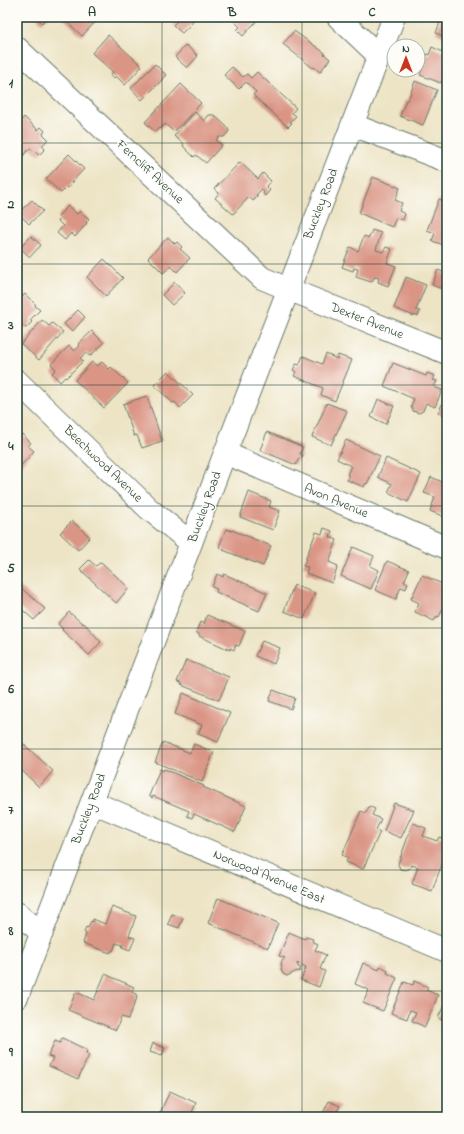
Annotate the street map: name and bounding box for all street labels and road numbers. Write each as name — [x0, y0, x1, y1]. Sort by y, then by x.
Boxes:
street label: Ferncliff Avenue — [111, 135, 188, 209]
street label: Buckley Road — [298, 165, 344, 243]
street label: Dexter Avenue — [327, 297, 407, 344]
street label: Beechwood Avenue — [58, 420, 147, 507]
street label: Buckley Road — [183, 468, 228, 546]
street label: Avon Avenue — [301, 479, 371, 523]
street label: Buckley Road — [66, 770, 112, 848]
street label: Norwood Avenue East — [210, 845, 329, 909]

